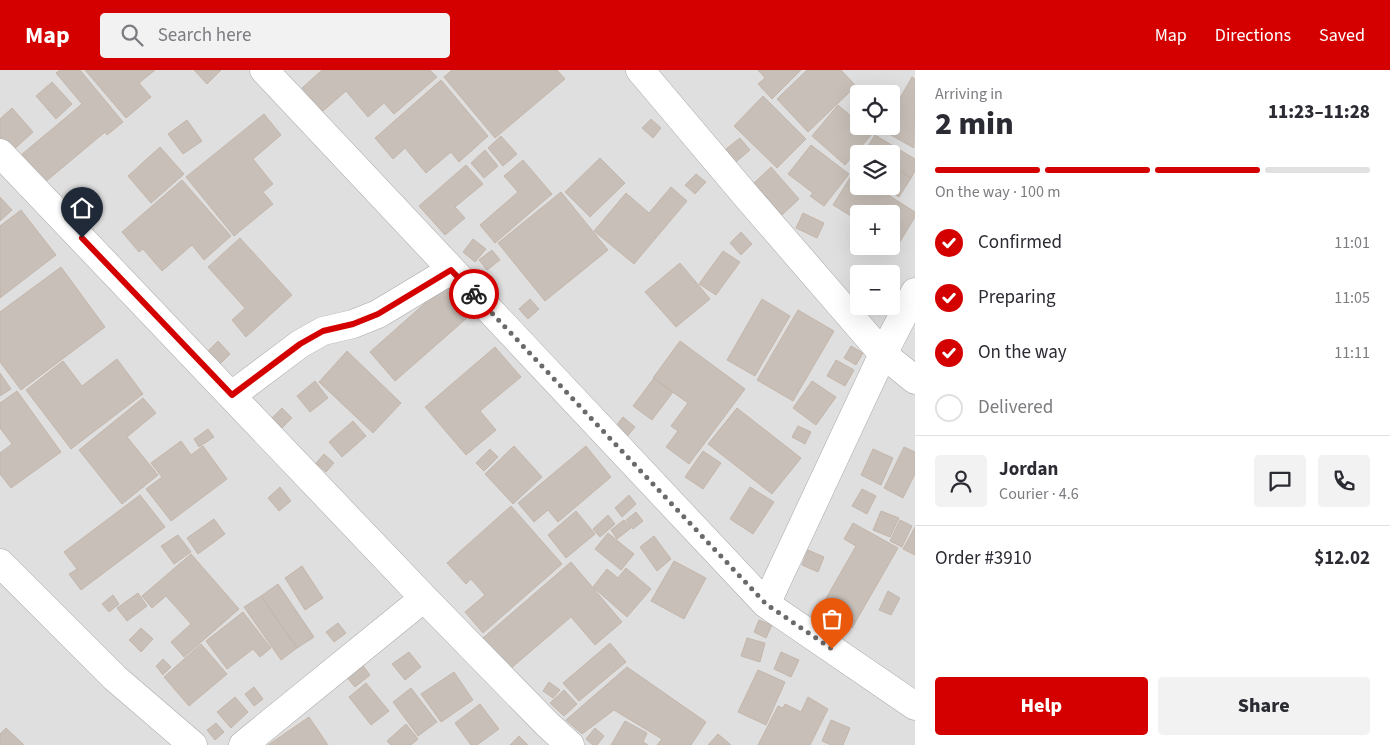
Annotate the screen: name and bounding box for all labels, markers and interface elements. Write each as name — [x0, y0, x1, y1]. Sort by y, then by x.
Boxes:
search box — [100, 13, 450, 58]
text: Map — [25, 18, 70, 53]
icon: search — [118, 21, 146, 49]
text: Search here — [158, 22, 251, 49]
text: Map — [1155, 23, 1187, 48]
text: Directions — [1215, 23, 1291, 48]
text: Saved — [1319, 23, 1365, 48]
text: Arriving in — [935, 83, 1003, 105]
map controls — [850, 85, 900, 315]
button: locate — [850, 85, 900, 135]
text: 11:23–11:28 — [1268, 99, 1370, 126]
text: 2 min — [935, 101, 1014, 147]
button: layers — [850, 145, 900, 195]
text: On the way · 100 m — [935, 181, 1060, 203]
pin — [61, 187, 103, 238]
icon: home — [68, 194, 96, 222]
button: + — [850, 205, 900, 255]
icon: check — [935, 229, 963, 257]
text: Confirmed — [978, 229, 1062, 256]
text: 11:01 — [1334, 232, 1370, 254]
button: − — [850, 265, 900, 315]
courier — [449, 269, 499, 319]
icon: bike — [460, 280, 488, 308]
icon: check — [935, 284, 963, 312]
text: Preparing — [978, 284, 1056, 311]
text: 11:05 — [1334, 287, 1370, 309]
icon: check — [935, 339, 963, 367]
text: On the way — [978, 339, 1067, 366]
text: 11:11 — [1334, 342, 1370, 364]
text: Delivered — [978, 394, 1053, 421]
button: person — [935, 455, 987, 507]
button: chat — [1254, 455, 1306, 507]
button: phone — [1318, 455, 1370, 507]
text: Jordan — [999, 456, 1058, 483]
text: Courier · 4.6 — [999, 483, 1079, 505]
text: Order #3910 — [935, 545, 1032, 572]
text: $12.02 — [1314, 545, 1370, 572]
pin — [811, 598, 853, 649]
icon: bag — [818, 605, 846, 633]
button: Help — [935, 677, 1148, 735]
button: Share — [1158, 677, 1370, 735]

